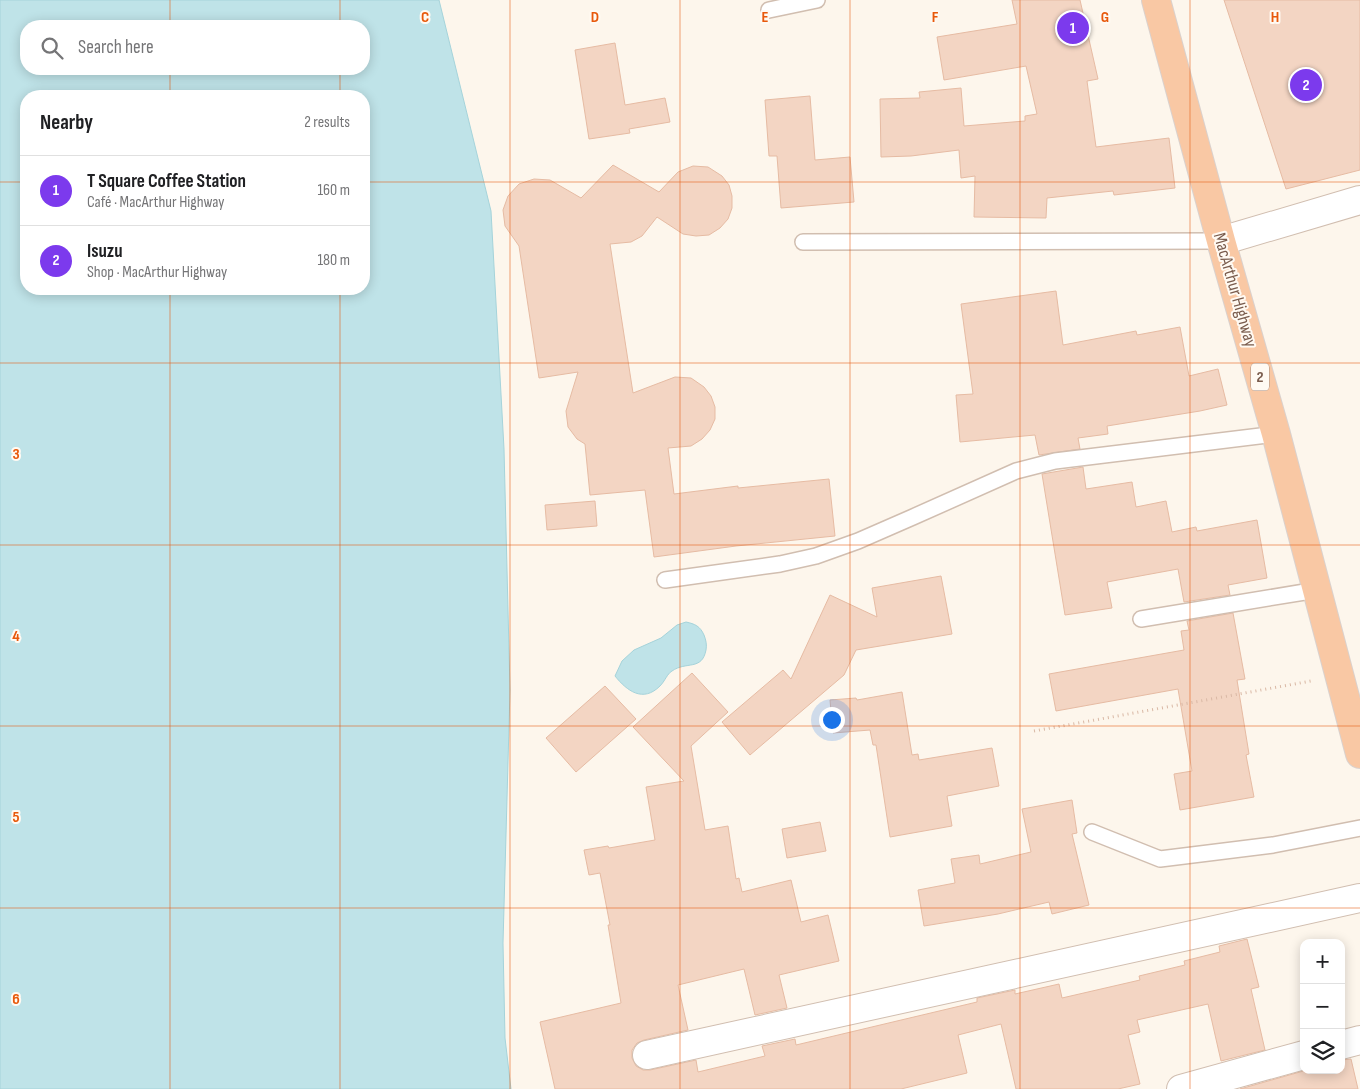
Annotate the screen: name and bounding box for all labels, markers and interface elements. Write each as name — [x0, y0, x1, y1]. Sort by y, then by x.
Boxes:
text: C — [421, 8, 429, 27]
text: D — [591, 8, 599, 27]
text: E — [762, 8, 769, 27]
text: F — [932, 8, 939, 27]
text: G — [1101, 8, 1109, 27]
text: H — [1271, 8, 1279, 27]
pin: 1 — [1057, 9, 1089, 47]
search box — [20, 20, 370, 75]
icon: search — [38, 34, 66, 62]
text: Search here — [78, 36, 154, 59]
pin: 2 — [1290, 66, 1322, 104]
text: Nearby — [40, 110, 93, 135]
text: 2 results — [304, 113, 350, 132]
text: T Square Coffee Station — [87, 170, 246, 193]
text: 1 — [53, 181, 59, 200]
text: 160 m — [317, 181, 350, 200]
text: Café · MacArthur Highway — [87, 193, 225, 212]
street label: MacArthur Highway — [1209, 230, 1261, 350]
text: Isuzu — [87, 240, 122, 263]
text: 2 — [52, 251, 60, 270]
text: 180 m — [317, 251, 350, 270]
text: Shop · MacArthur Highway — [87, 263, 227, 282]
road number: 2 — [1251, 364, 1269, 391]
text: 3 — [12, 445, 20, 464]
text: 4 — [12, 627, 20, 646]
your location — [819, 707, 845, 733]
text: 5 — [12, 808, 20, 827]
map controls — [1300, 939, 1345, 1074]
button: + — [1300, 939, 1345, 984]
button: − — [1300, 984, 1345, 1029]
text: 6 — [12, 990, 20, 1009]
button: layers — [1300, 1029, 1345, 1074]

